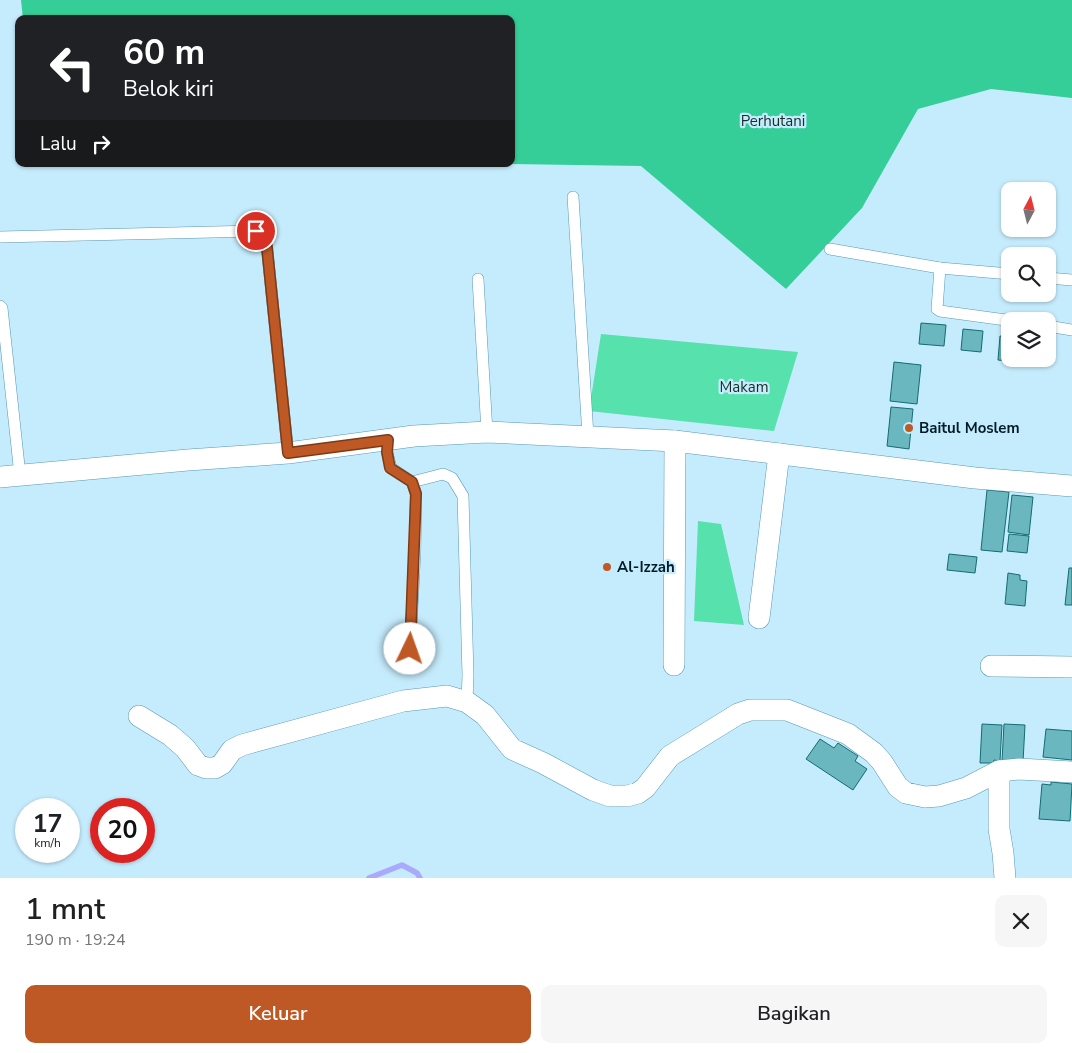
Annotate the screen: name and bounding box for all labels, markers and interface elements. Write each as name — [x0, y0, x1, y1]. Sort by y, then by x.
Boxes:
text: 60 m — [123, 29, 205, 76]
icon: left — [40, 35, 105, 100]
text: Belok kiri — [123, 74, 214, 104]
park label: Perhutani — [741, 111, 805, 131]
icon: right — [87, 130, 115, 158]
text: Lalu — [40, 131, 77, 157]
north arrow — [1001, 182, 1056, 238]
map controls — [1001, 182, 1056, 367]
pin — [235, 210, 277, 252]
icon: arrive — [242, 217, 270, 245]
button: search — [1001, 247, 1056, 302]
button: layers — [1001, 312, 1056, 367]
park label: Makam — [720, 377, 769, 397]
place label: Baitul Moslem — [919, 418, 1020, 438]
marker: Baitul Moslem — [903, 422, 915, 434]
place label: Al-Izzah — [617, 557, 675, 577]
marker: Al-Izzah — [601, 561, 613, 573]
position arrow — [383, 622, 435, 674]
speed limit sign: 20 — [90, 798, 155, 863]
text: 17 — [32, 807, 63, 841]
text: km/h — [34, 835, 61, 851]
text: 1 mnt — [25, 889, 105, 930]
button: close — [995, 895, 1047, 947]
text: 190 m · 19:24 — [25, 929, 126, 951]
button: Keluar — [25, 985, 531, 1043]
button: Bagikan — [541, 985, 1047, 1043]

